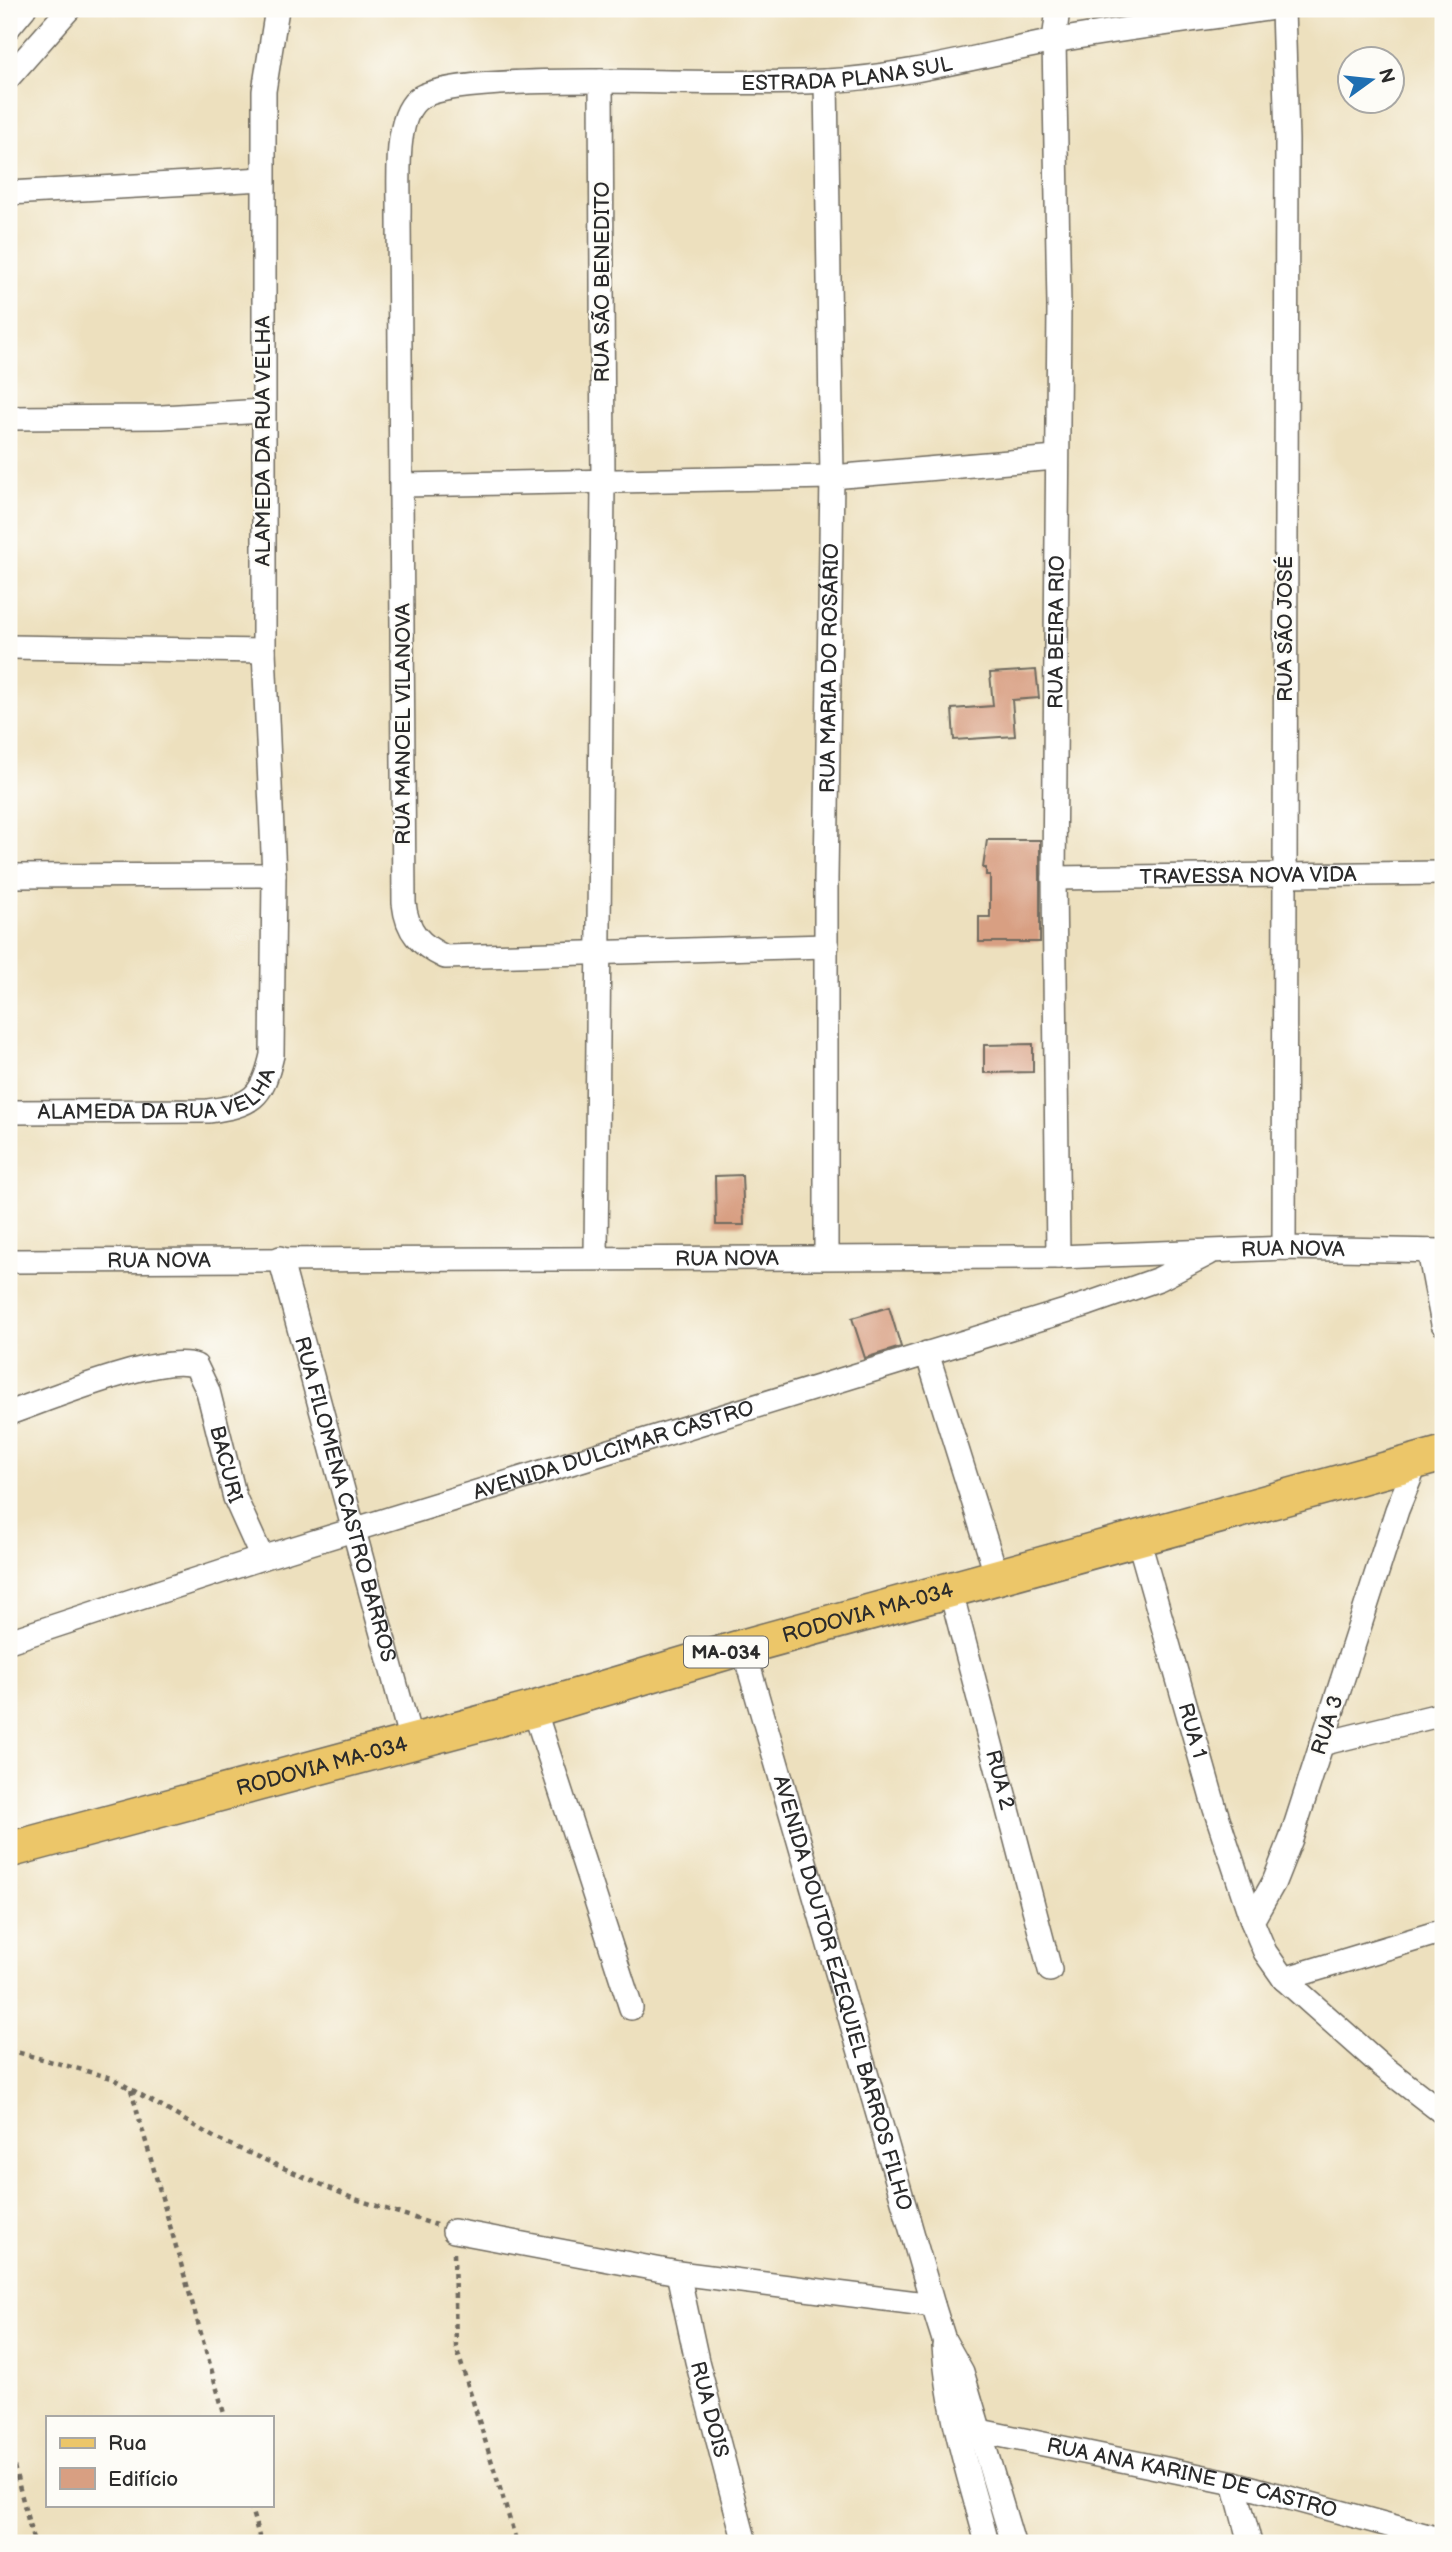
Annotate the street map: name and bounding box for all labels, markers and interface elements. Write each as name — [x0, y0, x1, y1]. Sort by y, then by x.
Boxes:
north arrow — [1336, 46, 1406, 116]
street label: ESTRADA PLANA SUL — [741, 51, 954, 96]
text: N — [1373, 66, 1399, 86]
street label: RUA SÃO BENEDITO — [590, 181, 615, 383]
street label: ALAMEDA DA RUA VELHA — [251, 315, 276, 566]
street label: RUA MARIA DO ROSÁRIO — [815, 543, 844, 793]
street label: RUA BEIRA RIO — [1043, 555, 1070, 709]
street label: RUA SÃO JOSÉ — [1273, 556, 1298, 702]
street label: RUA MANOEL VILANOVA — [391, 603, 416, 845]
street label: TRAVESSA NOVA VIDA — [1139, 862, 1357, 890]
street label: ALAMEDA DA RUA VELHA — [37, 1065, 281, 1125]
street label: RUA NOVA — [1240, 1236, 1345, 1263]
street label: RUA NOVA — [675, 1246, 779, 1271]
street label: RUA NOVA — [107, 1248, 211, 1274]
street label: RUA FILOMENA CASTRO BARROS — [289, 1334, 401, 1665]
street label: AVENIDA DULCIMAR CASTRO — [470, 1395, 757, 1505]
street label: BACURI — [204, 1423, 248, 1507]
street label: RODOVIA MA-034 — [780, 1578, 956, 1649]
road number: MA-034 — [684, 1636, 768, 1668]
street label: RUA 3 — [1306, 1692, 1349, 1758]
street label: RUA 1 — [1172, 1700, 1212, 1761]
street label: RODOVIA MA-034 — [234, 1731, 411, 1801]
street label: RUA 2 — [980, 1747, 1020, 1813]
street label: AVENIDA DOUTOR EZEQUIEL BARROS FILHO — [768, 1772, 917, 2214]
street label: RUA DOIS — [685, 2359, 734, 2460]
legend — [46, 2416, 273, 2506]
text: Rua — [108, 2431, 147, 2456]
street label: RUA ANA KARINE DE CASTRO — [1044, 2433, 1340, 2524]
text: Edifício — [108, 2467, 178, 2492]

